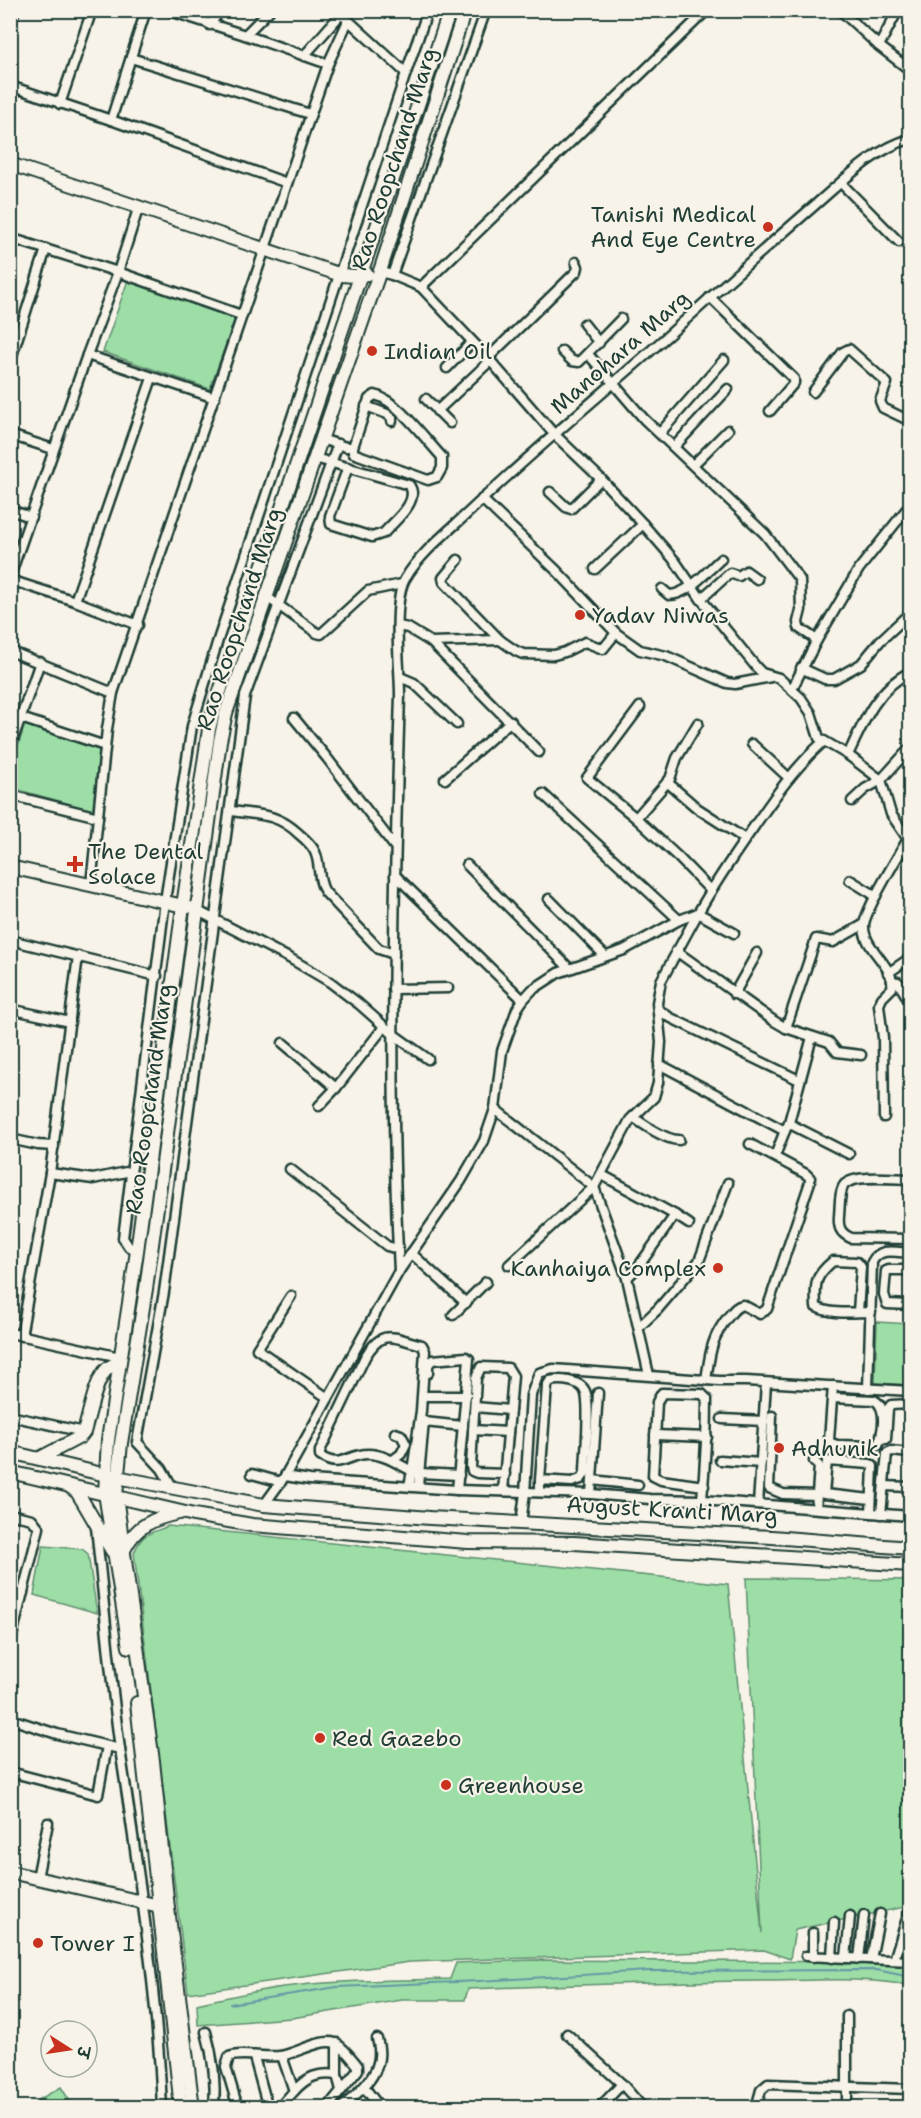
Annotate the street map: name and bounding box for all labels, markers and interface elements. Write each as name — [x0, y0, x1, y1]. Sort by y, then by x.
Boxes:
street label: Rao Roopchand Marg — [344, 44, 444, 274]
place label: Tanishi Medical And Eye Centre — [590, 200, 756, 254]
marker: Tanishi Medical And Eye Centre — [761, 220, 775, 234]
street label: Manohara Marg — [544, 283, 696, 421]
place label: Indian Oil — [384, 337, 492, 366]
marker: Indian Oil — [365, 344, 379, 358]
street label: Rao Roopchand Marg — [189, 504, 289, 734]
place label: Yadav Niwas — [592, 601, 729, 630]
marker: Yadav Niwas — [573, 608, 587, 622]
place label: The Dental Solace — [88, 837, 204, 891]
marker: The Dental Solace — [66, 855, 84, 873]
street label: Rao Roopchand Marg — [118, 982, 180, 1216]
place label: Kanhaiya Complex — [511, 1254, 706, 1283]
marker: Kanhaiya Complex — [711, 1261, 725, 1275]
place label: Adhunik — [791, 1434, 879, 1463]
marker: Adhunik — [772, 1441, 786, 1455]
street label: August Kranti Marg — [566, 1490, 778, 1530]
place label: Red Gazebo — [332, 1724, 462, 1753]
marker: Red Gazebo — [313, 1731, 327, 1745]
place label: Greenhouse — [458, 1771, 584, 1800]
marker: Greenhouse — [439, 1778, 453, 1792]
place label: Tower I — [50, 1929, 135, 1958]
marker: Tower I — [31, 1936, 45, 1950]
north arrow — [39, 2019, 99, 2079]
text: उ — [72, 2043, 95, 2061]

